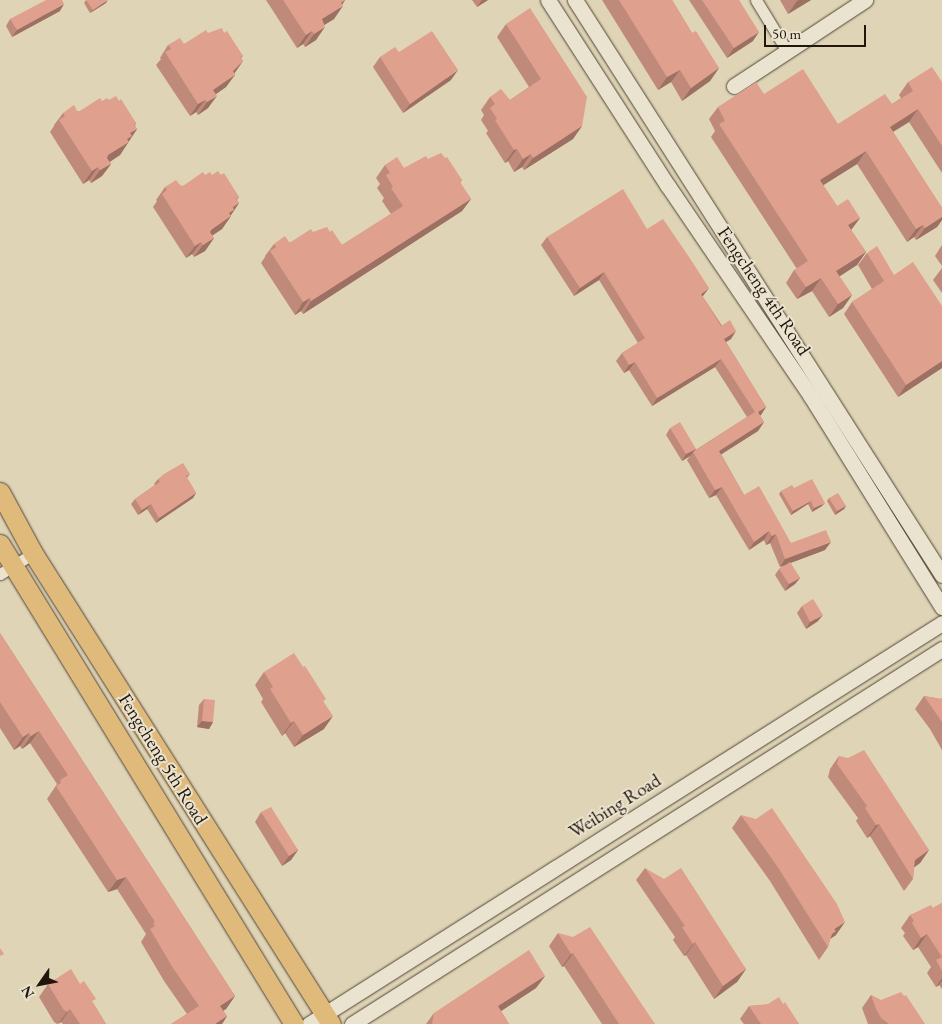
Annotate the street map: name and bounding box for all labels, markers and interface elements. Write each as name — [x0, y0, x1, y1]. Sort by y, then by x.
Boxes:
scale bar — [767, 15, 870, 47]
text: 50 m — [772, 24, 801, 43]
street label: Fengcheng 4th Road — [713, 222, 815, 360]
street label: Fengcheng 5th Road — [114, 689, 212, 829]
street label: Weibing Road — [565, 769, 665, 843]
north arrow — [15, 959, 65, 1009]
text: N — [17, 983, 38, 1002]

